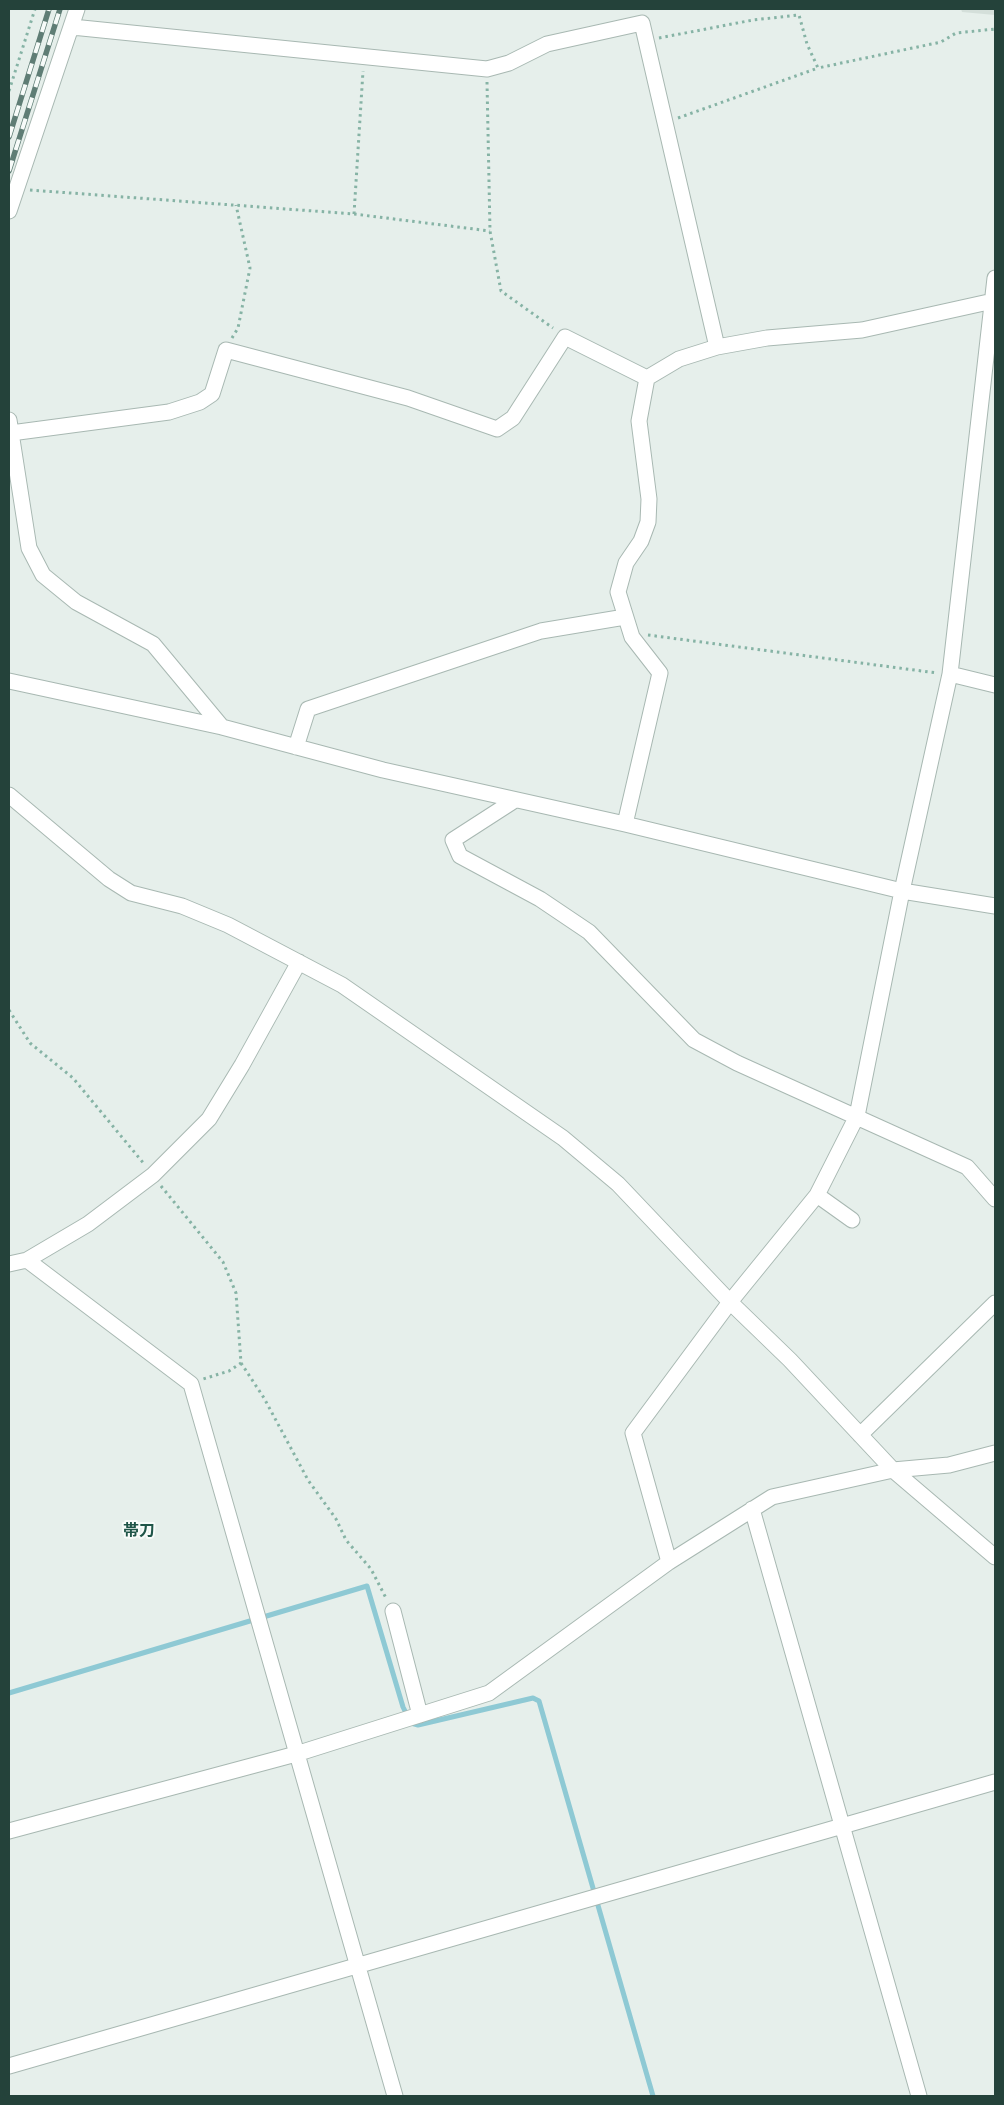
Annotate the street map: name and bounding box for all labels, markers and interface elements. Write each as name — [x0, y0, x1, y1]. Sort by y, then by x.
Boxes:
district label: 帯刀 — [123, 1523, 155, 1543]

